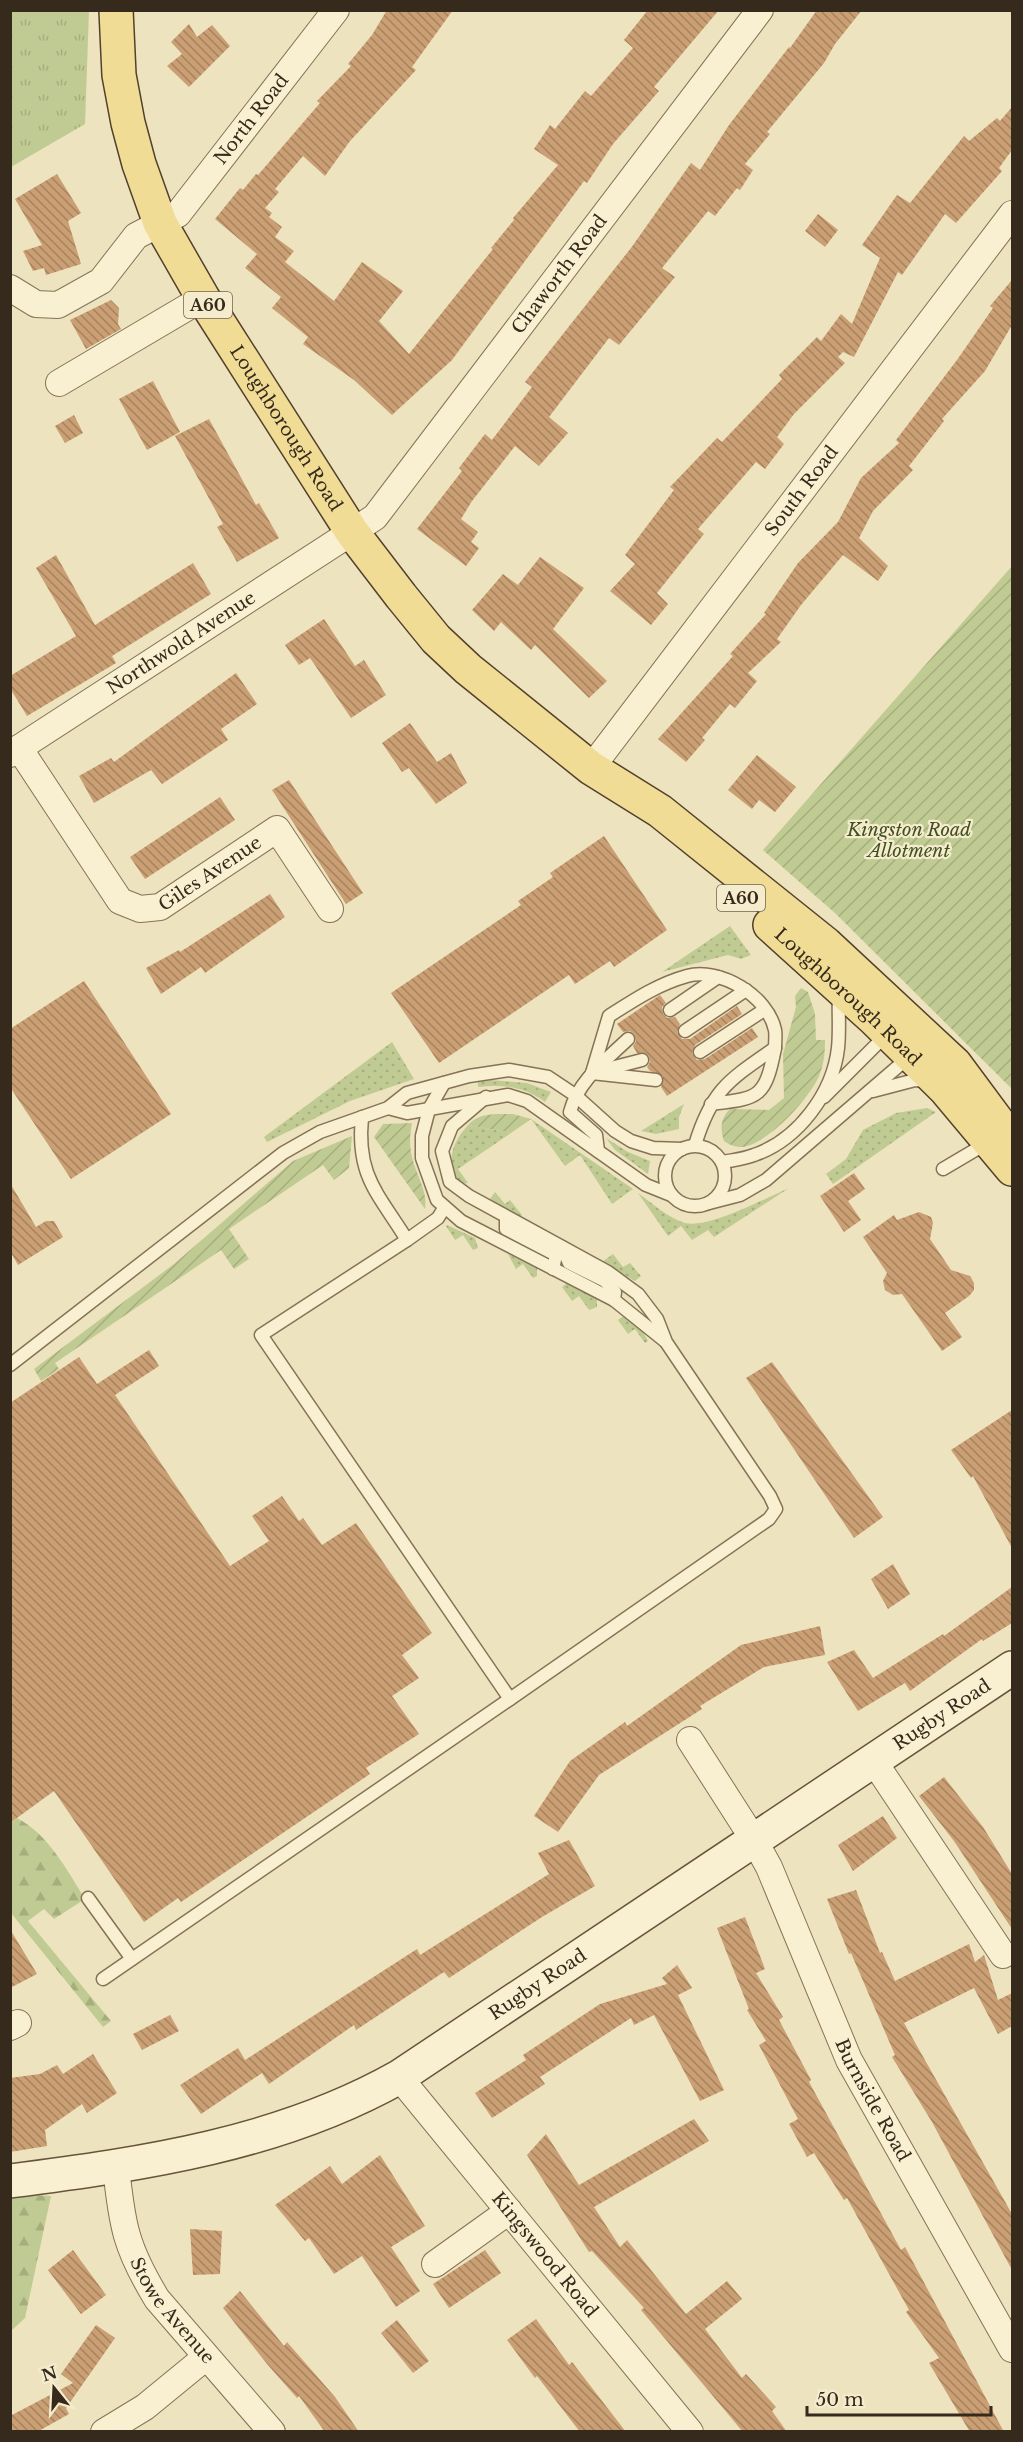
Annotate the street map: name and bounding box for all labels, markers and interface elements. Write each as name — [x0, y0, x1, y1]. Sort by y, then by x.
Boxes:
street label: North Road — [209, 70, 293, 169]
street label: Chaworth Road — [507, 210, 612, 338]
road number: A60 — [184, 292, 232, 318]
street label: Loughborough Road — [225, 341, 347, 515]
street label: South Road — [760, 441, 843, 540]
street label: Northwold Avenue — [103, 587, 260, 699]
park label: Kingston Road Allotment — [846, 819, 971, 862]
street label: Giles Avenue — [154, 831, 266, 916]
road number: A60 — [717, 885, 765, 911]
street label: Loughborough Road — [770, 923, 926, 1070]
street label: Rugby Road — [889, 1674, 995, 1755]
street label: Rugby Road — [485, 1944, 591, 2025]
street label: Burnside Road — [830, 2036, 915, 2165]
street label: Kingswood Road — [487, 2188, 603, 2322]
street label: Stowe Avenue — [125, 2254, 219, 2368]
north arrow — [24, 2358, 84, 2418]
text: N — [39, 2362, 60, 2386]
scale bar — [807, 2379, 992, 2417]
text: 50 m — [816, 2389, 864, 2411]

